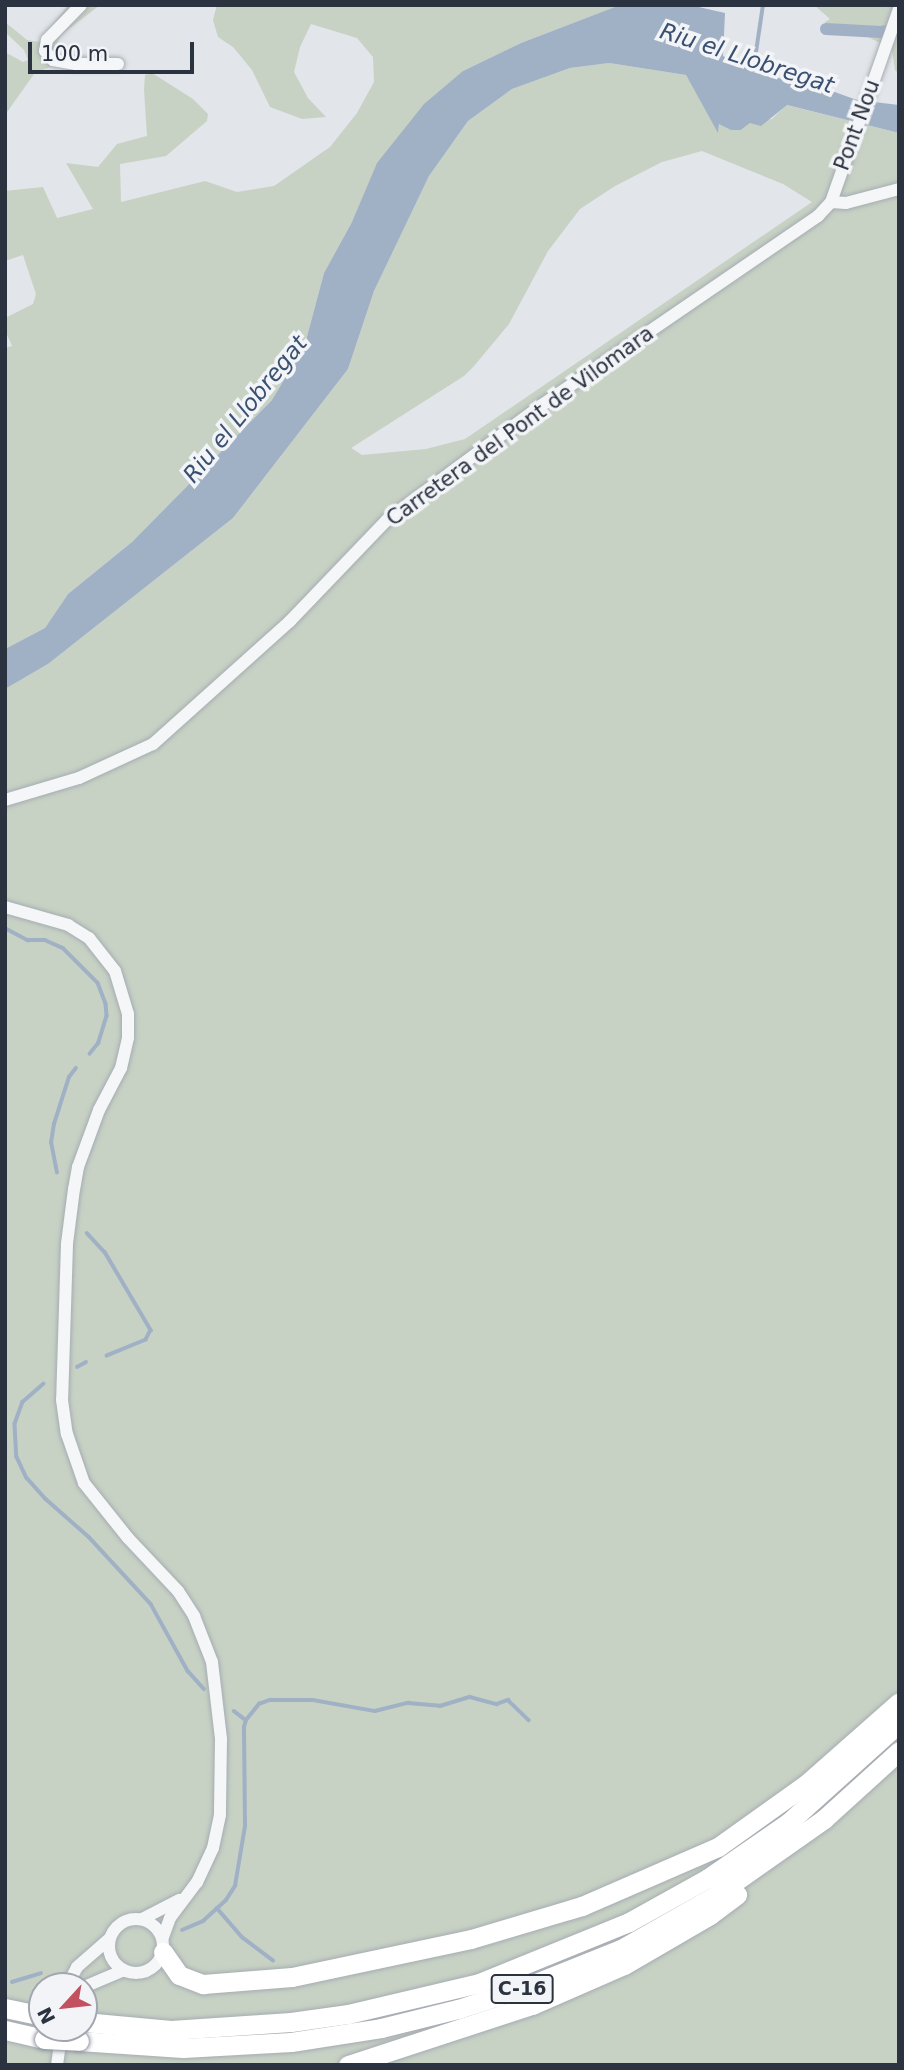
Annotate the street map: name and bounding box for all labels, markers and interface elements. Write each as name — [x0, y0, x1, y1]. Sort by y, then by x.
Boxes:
water label: Riu el Llobregat — [657, 17, 837, 99]
scale bar — [32, 28, 198, 72]
text: 100 m — [41, 42, 108, 66]
street label: Pont Nou — [829, 76, 885, 174]
street label: Carretera del Pont de Vilomara — [381, 321, 659, 531]
water label: Riu el Llobregat — [177, 330, 313, 488]
north arrow — [28, 1972, 98, 2042]
road number: C-16 — [490, 1974, 554, 2005]
text: N — [33, 2004, 59, 2028]

